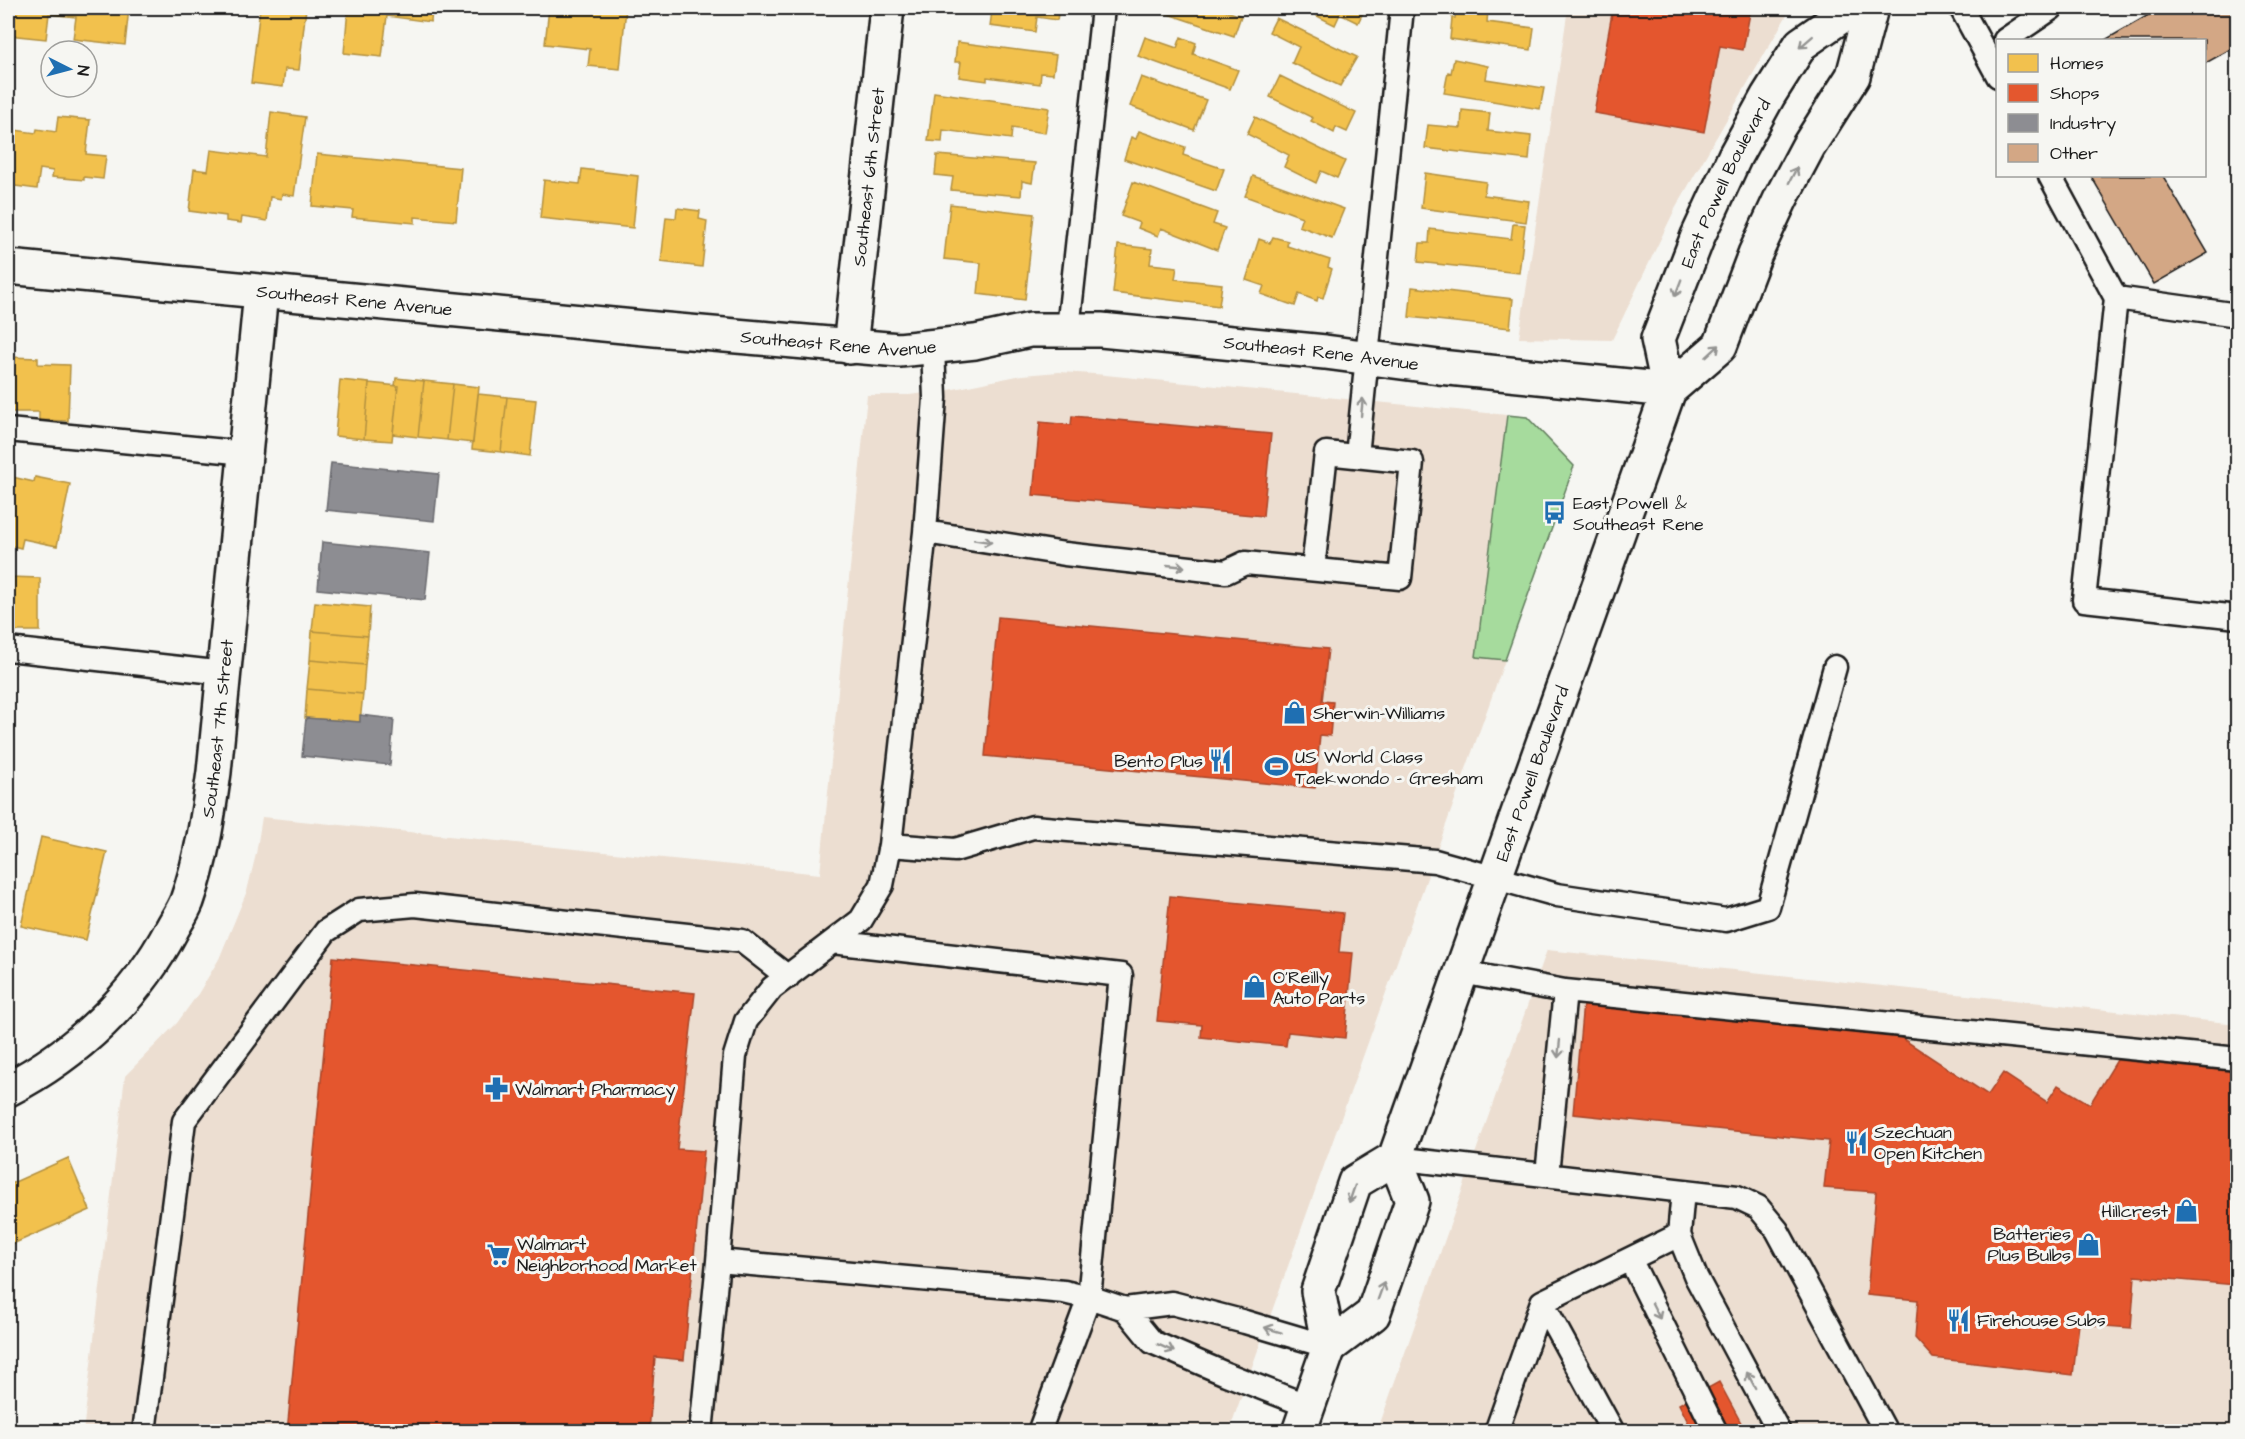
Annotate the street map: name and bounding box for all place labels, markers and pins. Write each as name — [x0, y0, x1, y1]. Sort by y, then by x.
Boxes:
place label: East Powell & Southeast Rene — [1573, 491, 1704, 537]
bus stop icon: East Powell & Southeast Rene — [1542, 500, 1568, 526]
shop icon: Sherwin-Williams — [1282, 700, 1308, 726]
place label: Sherwin-Williams — [1313, 701, 1445, 726]
place label: US World Class Taekwondo - Gresham — [1295, 745, 1482, 791]
restaurant icon: Bento Plus — [1208, 748, 1234, 774]
place label: Bento Plus — [1114, 749, 1203, 774]
sports icon: US World Class Taekwondo - Gresham — [1264, 754, 1290, 780]
place label: O'Reilly Auto Parts — [1273, 965, 1365, 1011]
shop icon: O'Reilly Auto Parts — [1242, 974, 1268, 1000]
pharmacy icon: Walmart Pharmacy — [484, 1076, 510, 1102]
place label: Walmart Pharmacy — [515, 1077, 676, 1103]
place label: Szechuan Open Kitchen — [1874, 1120, 1982, 1166]
restaurant icon: Szechuan Open Kitchen — [1843, 1129, 1869, 1155]
shop icon: Hillcrest — [2173, 1198, 2199, 1224]
place label: Hillcrest — [2101, 1199, 2169, 1224]
place label: Batteries Plus Bulbs — [1987, 1222, 2071, 1268]
shop icon: Batteries Plus Bulbs — [2076, 1231, 2102, 1257]
place label: Walmart Neighborhood Market — [517, 1232, 697, 1279]
supermarket icon: Walmart Neighborhood Market — [486, 1241, 512, 1267]
restaurant icon: Firehouse Subs — [1946, 1307, 1972, 1333]
place label: Firehouse Subs — [1977, 1308, 2106, 1333]

